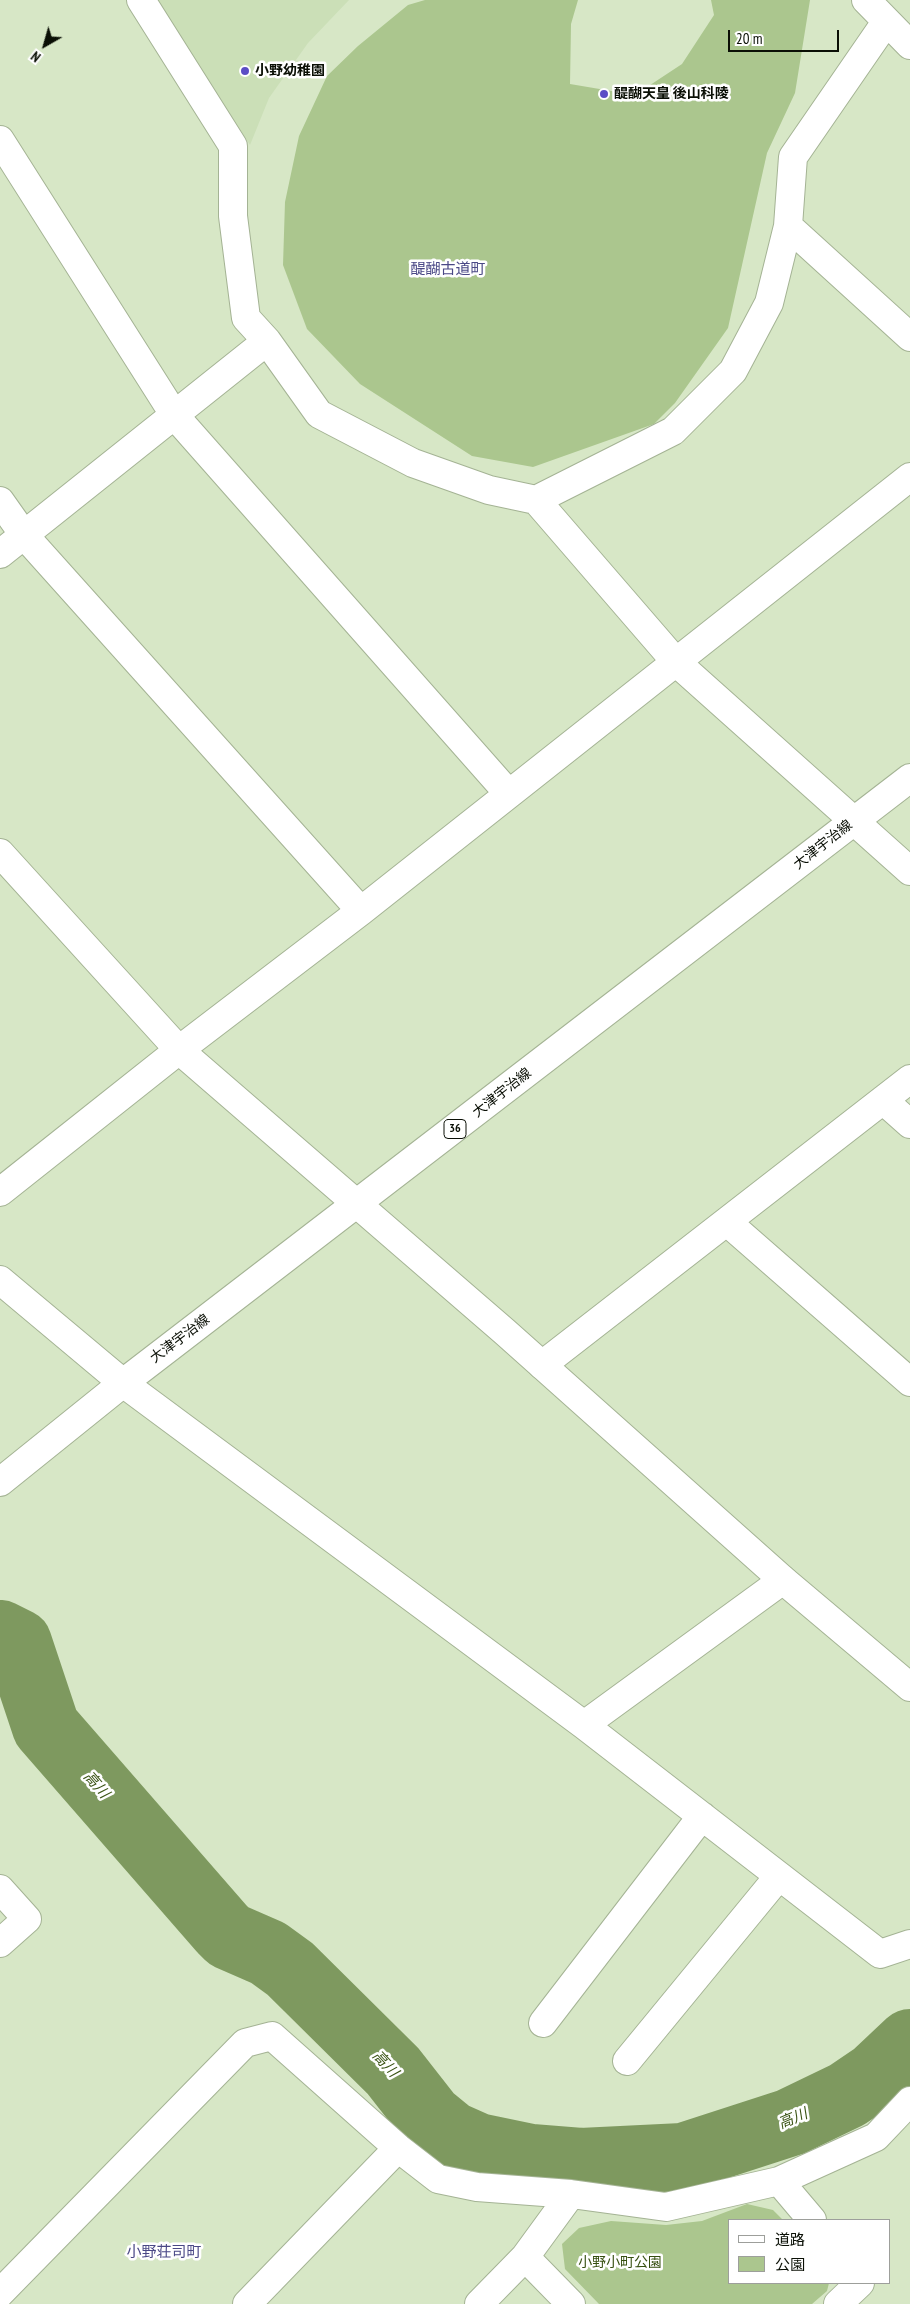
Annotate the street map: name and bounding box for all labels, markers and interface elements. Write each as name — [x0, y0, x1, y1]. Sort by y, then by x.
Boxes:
north arrow — [20, 20, 70, 70]
scale bar — [730, 20, 841, 52]
text: 20 m — [736, 29, 762, 48]
text: N — [27, 47, 44, 66]
place label: 小野幼稚園 — [255, 63, 325, 79]
marker: 小野幼稚園 — [239, 65, 251, 77]
place label: 醍醐天皇 後山科陵 — [614, 86, 729, 102]
marker: 醍醐天皇 後山科陵 — [598, 88, 610, 100]
district label: 醍醐古道町 — [411, 261, 485, 279]
street label: 大津宇治線 — [790, 817, 856, 873]
street label: 大津宇治線 — [469, 1065, 535, 1121]
road number: 36 — [444, 1120, 466, 1138]
street label: 大津宇治線 — [147, 1311, 213, 1367]
water label: 高川 — [79, 1768, 113, 1802]
water label: 高川 — [368, 2047, 402, 2081]
water label: 高川 — [776, 2105, 810, 2133]
legend — [728, 2219, 890, 2284]
text: 道路 — [775, 2230, 805, 2249]
district label: 小野荘司町 — [127, 2244, 201, 2262]
park label: 小野小町公園 — [578, 2255, 662, 2271]
text: 公園 — [775, 2255, 805, 2274]

